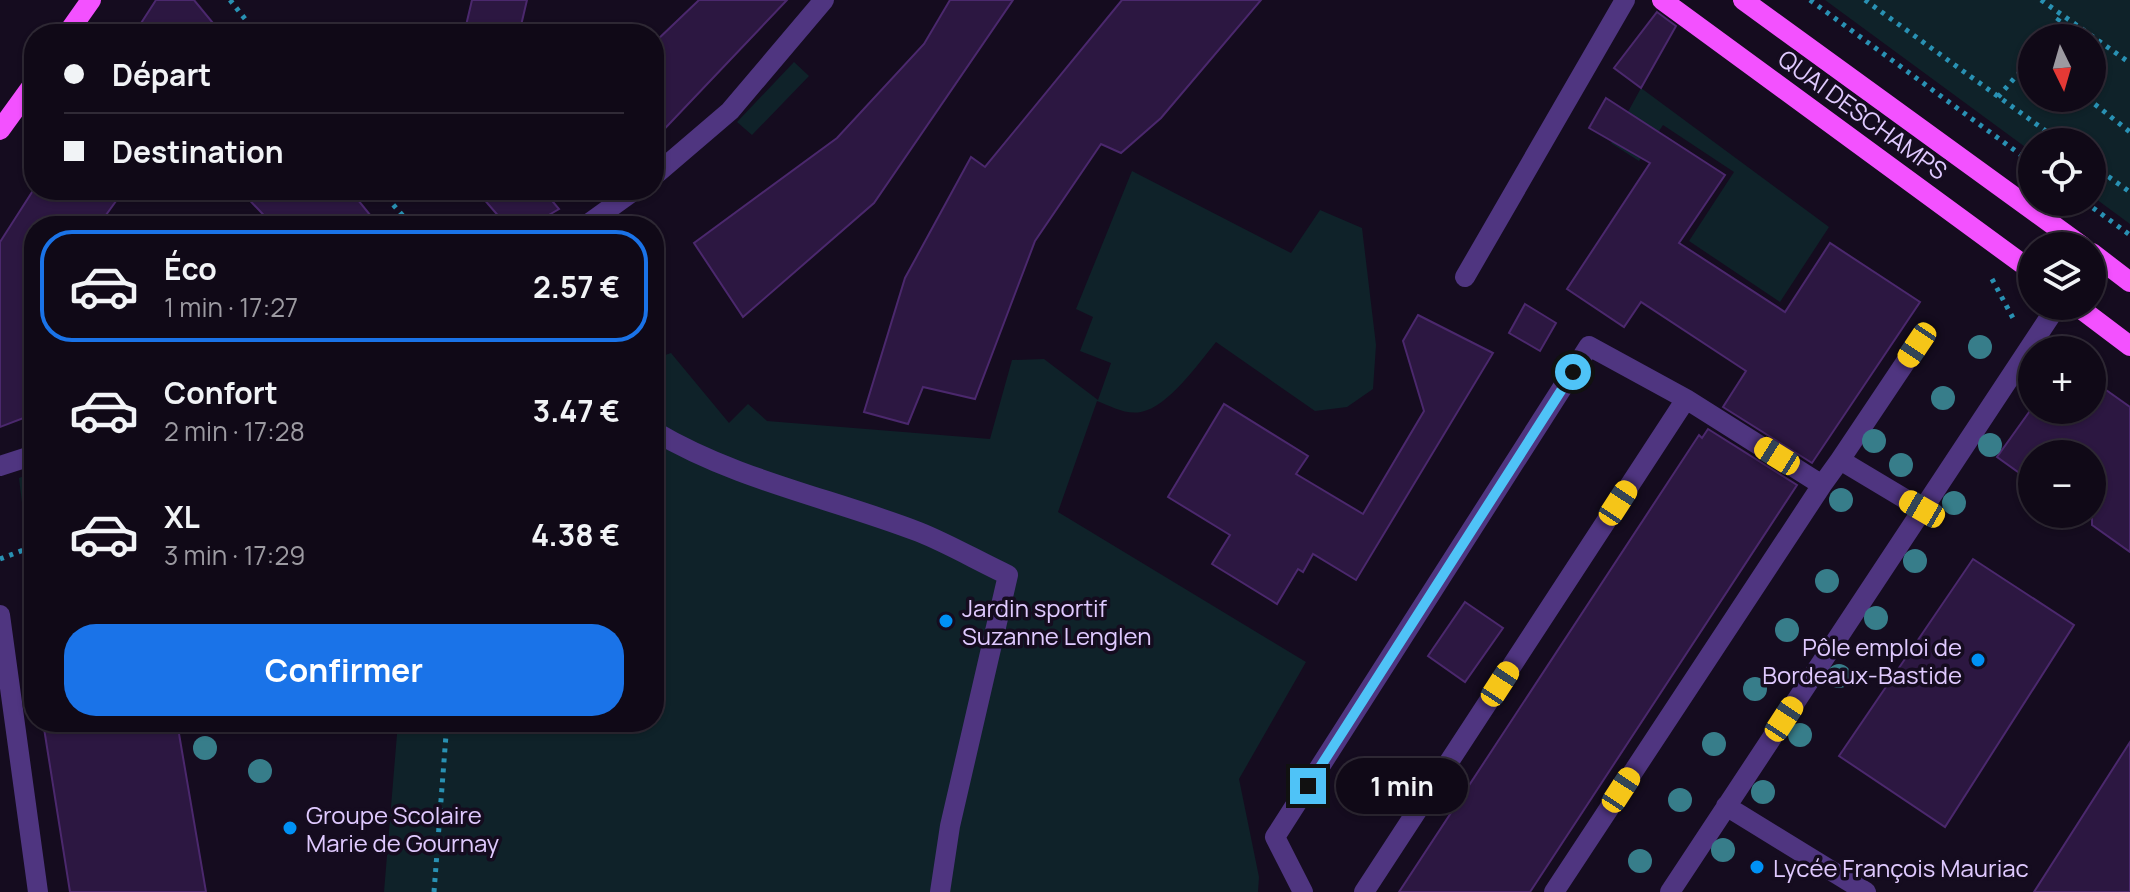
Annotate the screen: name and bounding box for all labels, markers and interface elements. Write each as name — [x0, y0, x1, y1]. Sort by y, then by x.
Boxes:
north arrow — [2018, 24, 2106, 112]
map controls — [2018, 24, 2106, 528]
street label: QUAI DESCHAMPS — [1772, 41, 1954, 187]
text: Départ — [112, 54, 211, 95]
button: locate — [2018, 128, 2106, 216]
text: Destination — [112, 131, 283, 172]
button: layers — [2018, 232, 2106, 320]
text: Éco — [164, 248, 217, 289]
icon: car — [68, 250, 140, 322]
text: 2.57 € — [533, 266, 620, 307]
text: 1 min · 17:27 — [164, 289, 298, 325]
car — [1894, 318, 1940, 372]
button: + — [2018, 336, 2106, 424]
route start — [1555, 354, 1591, 390]
text: Confort — [164, 372, 278, 413]
icon: car — [68, 374, 140, 446]
text: 3.47 € — [533, 390, 620, 431]
text: 2 min · 17:28 — [164, 413, 305, 449]
car — [1750, 433, 1804, 479]
button: − — [2018, 440, 2106, 528]
car — [1595, 476, 1641, 530]
car — [1895, 487, 1949, 531]
text: XL — [164, 496, 200, 537]
icon: car — [68, 498, 140, 570]
text: 4.38 € — [531, 514, 620, 555]
text: 3 min · 17:29 — [164, 537, 305, 573]
place label: Jardin sportif Suzanne Lenglen — [962, 591, 1152, 652]
marker: Jardin sportif Suzanne Lenglen — [937, 612, 955, 630]
button: Confirmer — [64, 624, 624, 716]
place label: Pôle emploi de Bordeaux-Bastide — [1762, 630, 1962, 691]
marker: Pôle emploi de Bordeaux-Bastide — [1969, 651, 1987, 669]
car — [1477, 657, 1523, 711]
car — [1761, 692, 1807, 746]
callout: 1 min — [1336, 758, 1468, 814]
car — [1598, 763, 1644, 817]
route end — [1290, 768, 1326, 804]
text: 1 min — [1370, 768, 1434, 804]
place label: Groupe Scolaire Marie de Gournay — [306, 798, 500, 859]
marker: Groupe Scolaire Marie de Gournay — [281, 819, 299, 837]
place label: Lycée François Mauriac — [1773, 851, 2029, 884]
marker: Lycée François Mauriac — [1748, 858, 1766, 876]

